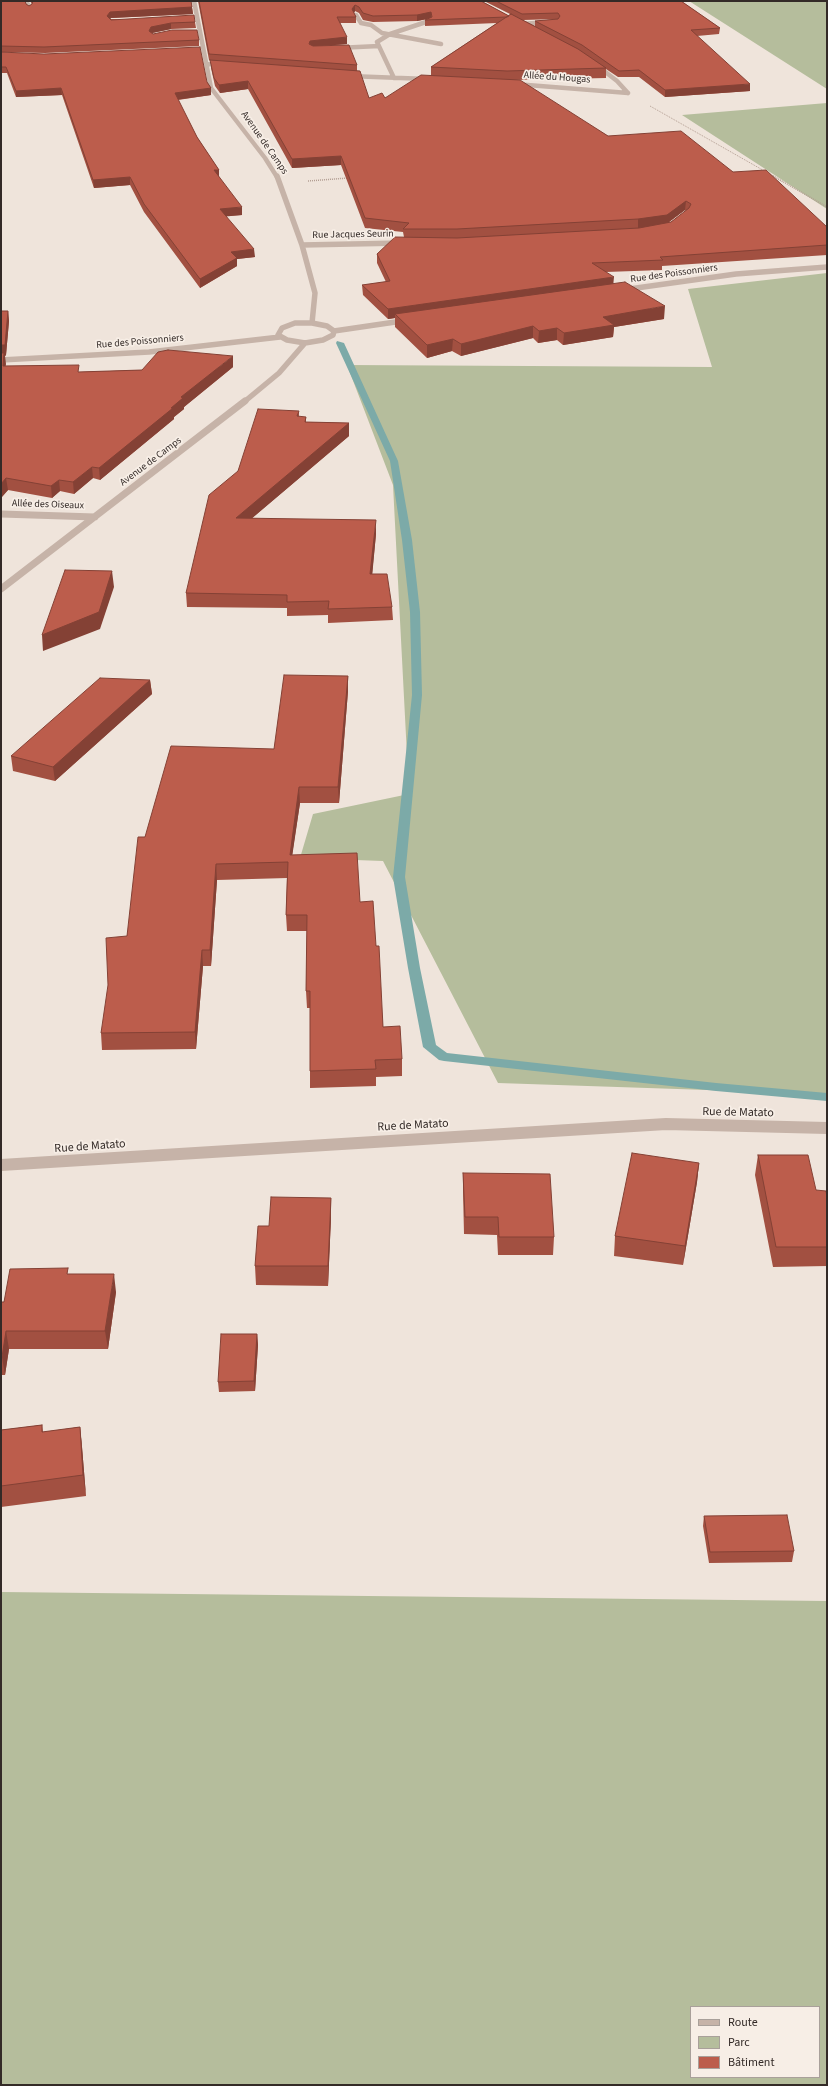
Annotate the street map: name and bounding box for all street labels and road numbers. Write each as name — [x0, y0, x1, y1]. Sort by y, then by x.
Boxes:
street label: Allée du Hougas — [523, 70, 591, 86]
street label: Avenue de Camps — [238, 109, 290, 177]
street label: Rue Jacques Seurin — [312, 228, 394, 242]
street label: Rue des Poissonniers — [630, 262, 718, 286]
street label: Rue des Poissonniers — [96, 332, 184, 352]
street label: Avenue de Camps — [118, 435, 184, 489]
street label: Allée des Oiseaux — [12, 498, 84, 512]
street label: Rue de Matato — [702, 1105, 774, 1121]
street label: Rue de Matato — [377, 1117, 449, 1135]
street label: Rue de Matato — [54, 1137, 126, 1157]

